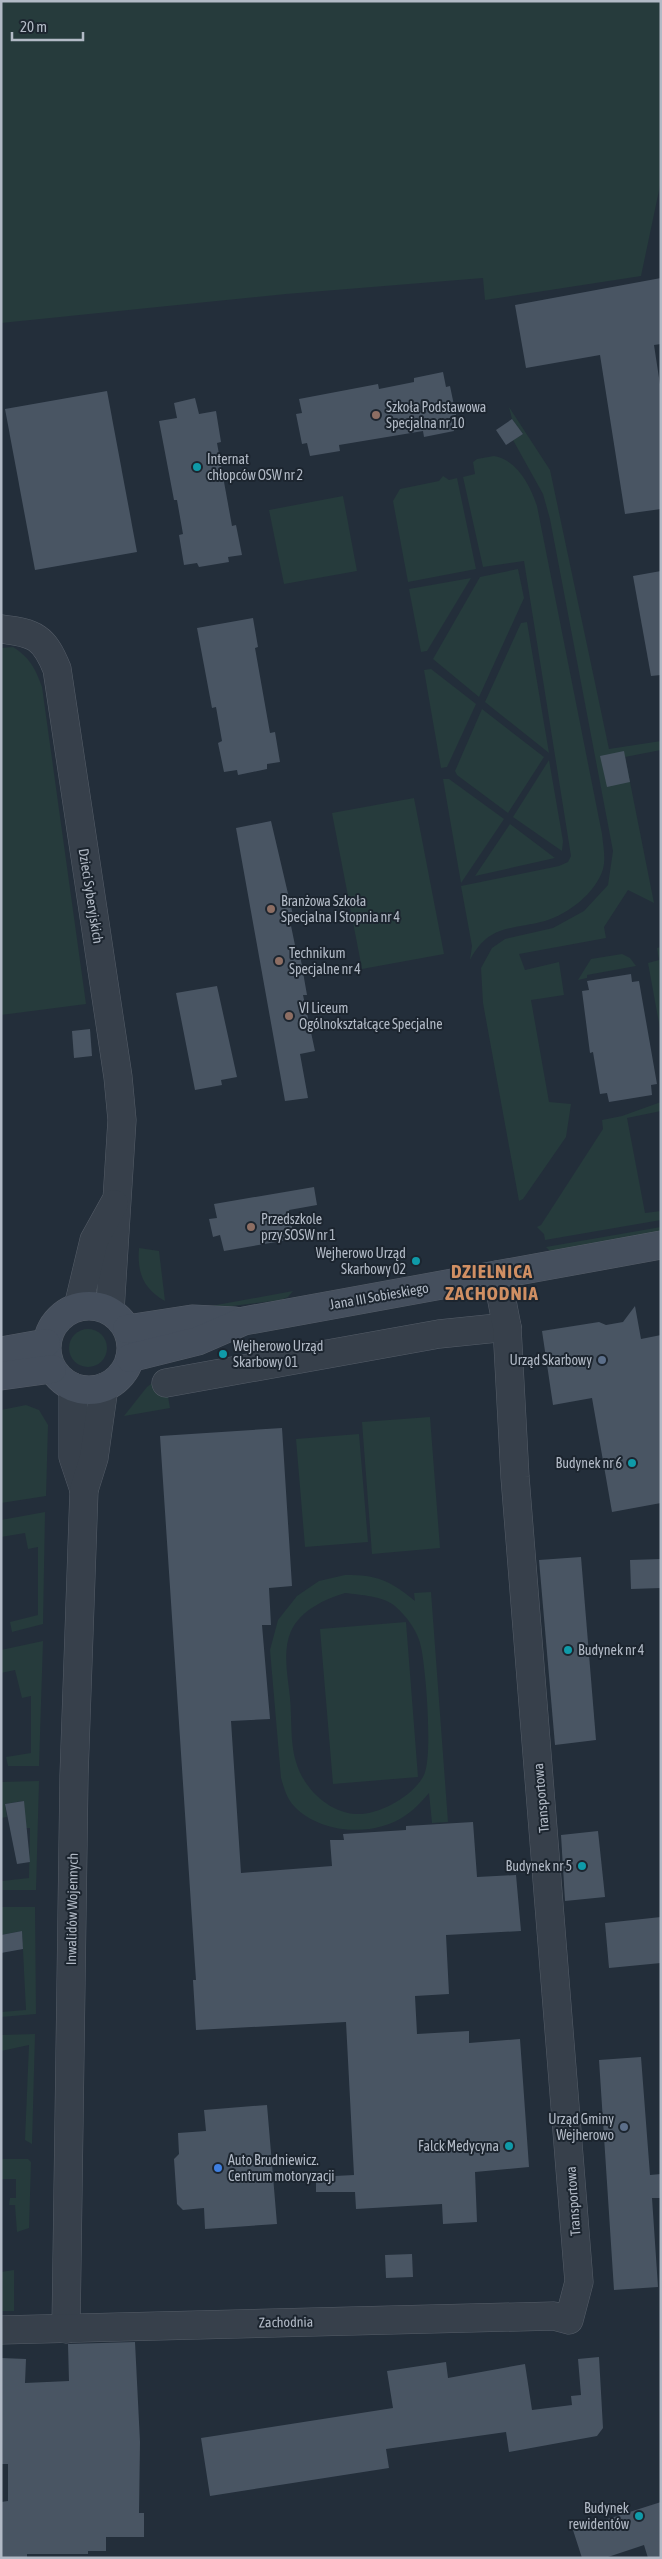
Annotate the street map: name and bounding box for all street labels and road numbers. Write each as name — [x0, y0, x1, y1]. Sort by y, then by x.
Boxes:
street label: Dzieci Syberyjskich — [76, 847, 106, 945]
street label: Jana III Sobieskiego — [328, 1279, 430, 1313]
street label: Transportowa — [530, 1763, 552, 1833]
street label: Inwalidów Wojennych — [63, 1853, 81, 1965]
street label: Transportowa — [563, 2166, 583, 2236]
street label: Zachodnia — [259, 2314, 313, 2330]

